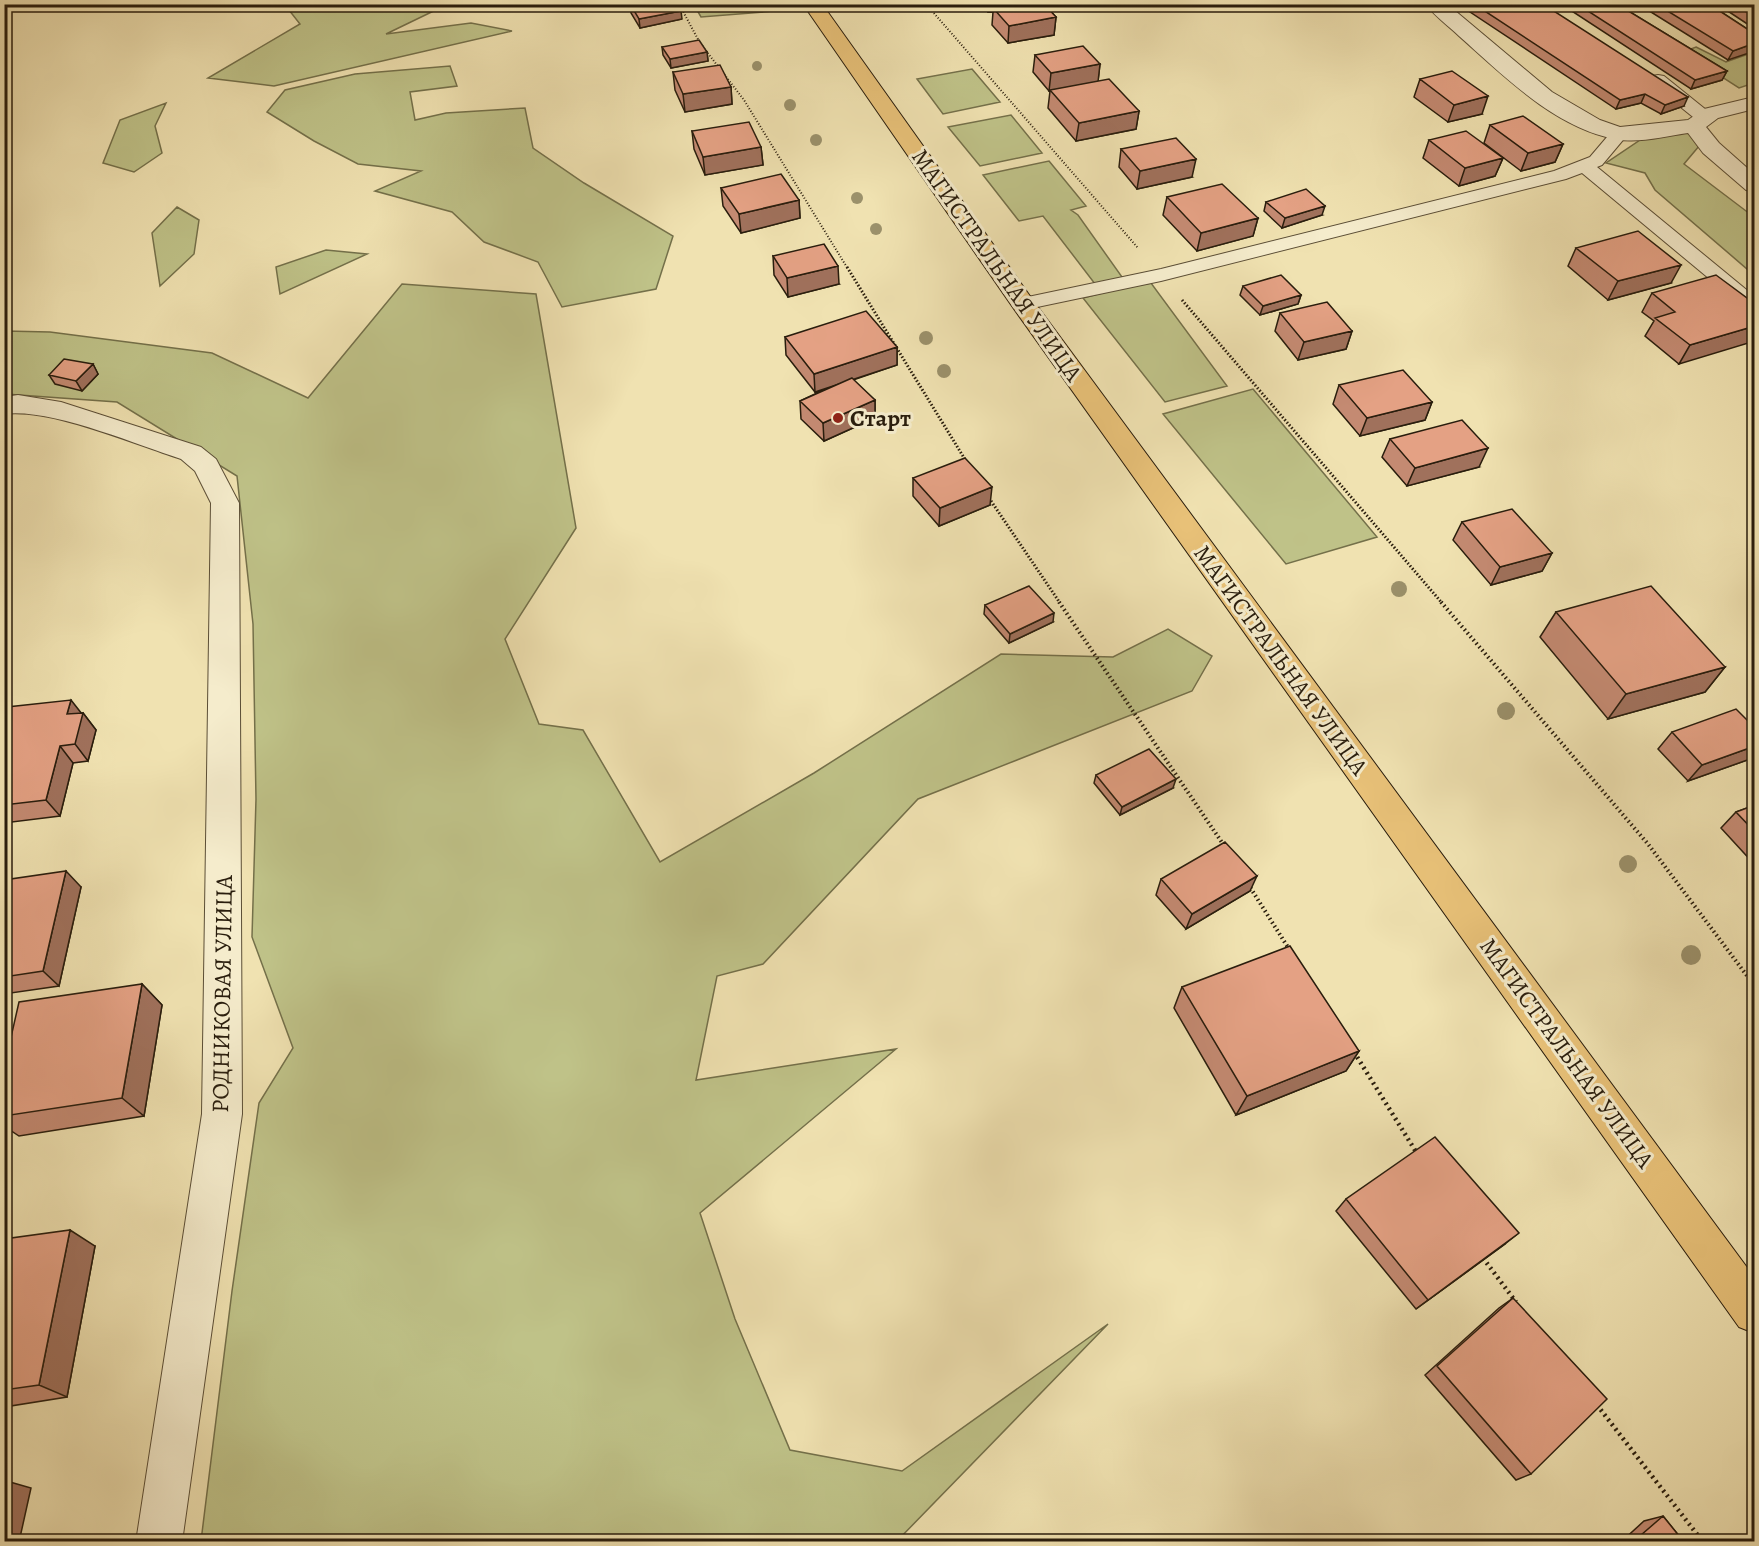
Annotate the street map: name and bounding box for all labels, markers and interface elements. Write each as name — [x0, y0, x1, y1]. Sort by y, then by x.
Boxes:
street label: МАГИСТРАЛЬНАЯ УЛИЦА — [904, 142, 1090, 389]
place label: Старт — [850, 402, 911, 434]
marker: Старт — [831, 411, 845, 425]
street label: МАГИСТРАЛЬНАЯ УЛИЦА — [1187, 538, 1376, 782]
street label: РОДНИКОВАЯ УЛИЦА — [204, 874, 240, 1113]
street label: МАГИСТРАЛЬНАЯ УЛИЦА — [1473, 931, 1662, 1175]

